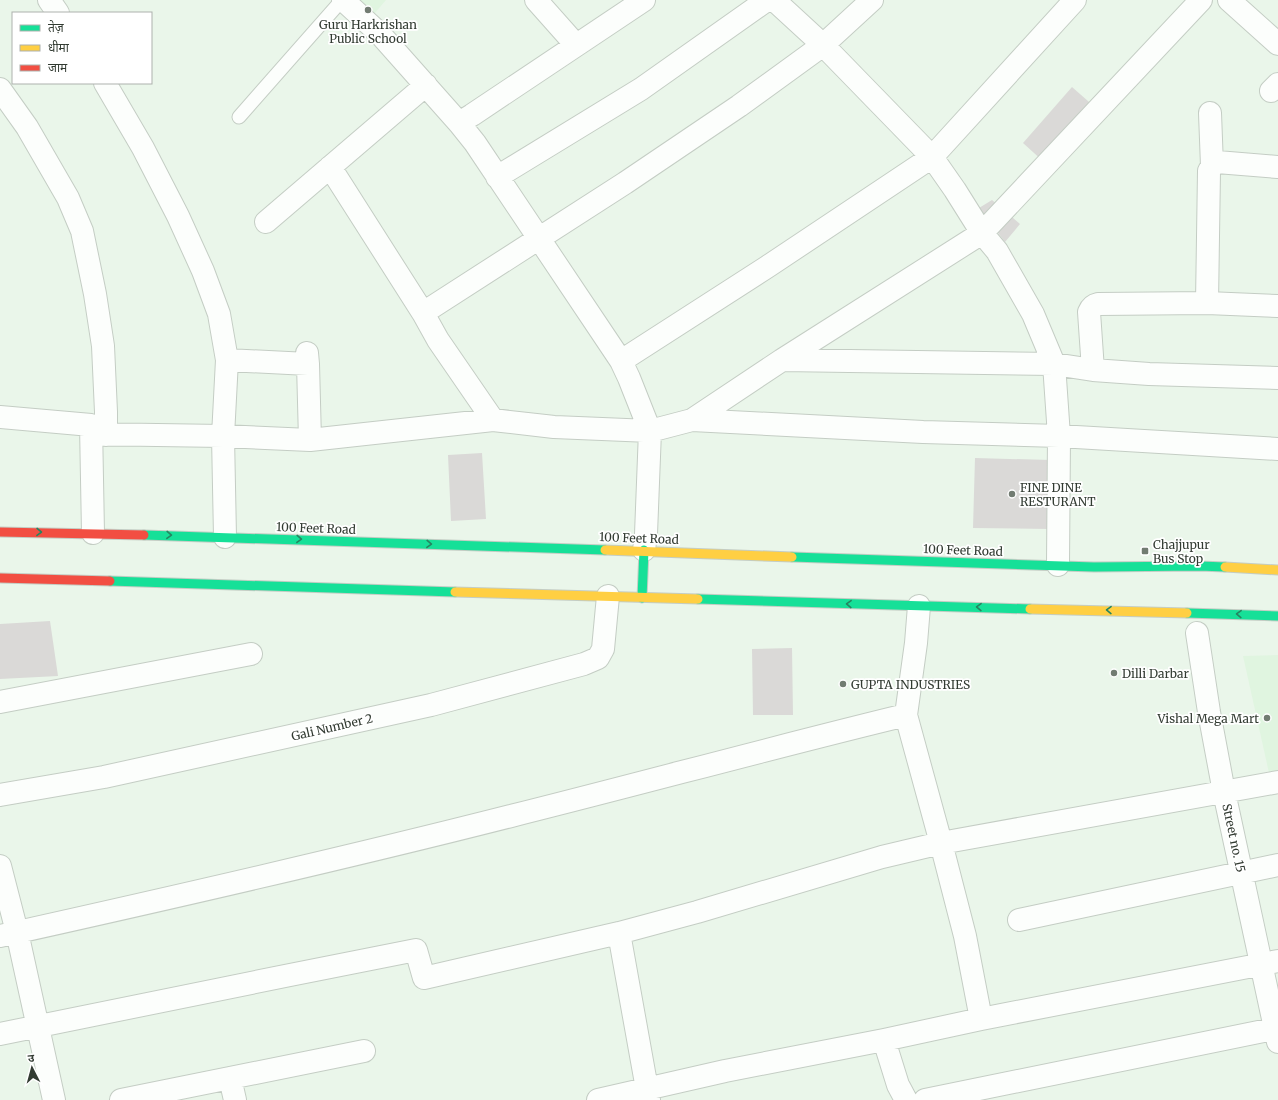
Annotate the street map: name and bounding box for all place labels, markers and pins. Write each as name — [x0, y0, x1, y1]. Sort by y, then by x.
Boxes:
marker: Guru Harkrishan Public School — [363, 5, 373, 15]
place label: Guru Harkrishan Public School — [319, 17, 417, 46]
place label: FINE DINE RESTURANT — [1020, 480, 1096, 509]
marker: FINE DINE RESTURANT — [1007, 489, 1017, 499]
place label: Chajjupur Bus Stop — [1153, 537, 1210, 566]
marker: Chajjupur Bus Stop — [1140, 546, 1150, 556]
place label: Dilli Darbar — [1122, 666, 1190, 681]
marker: Dilli Darbar — [1109, 668, 1119, 678]
place label: GUPTA INDUSTRIES — [851, 677, 970, 692]
marker: GUPTA INDUSTRIES — [838, 679, 848, 689]
place label: Vishal Mega Mart — [1156, 711, 1259, 726]
marker: Vishal Mega Mart — [1262, 713, 1272, 723]

